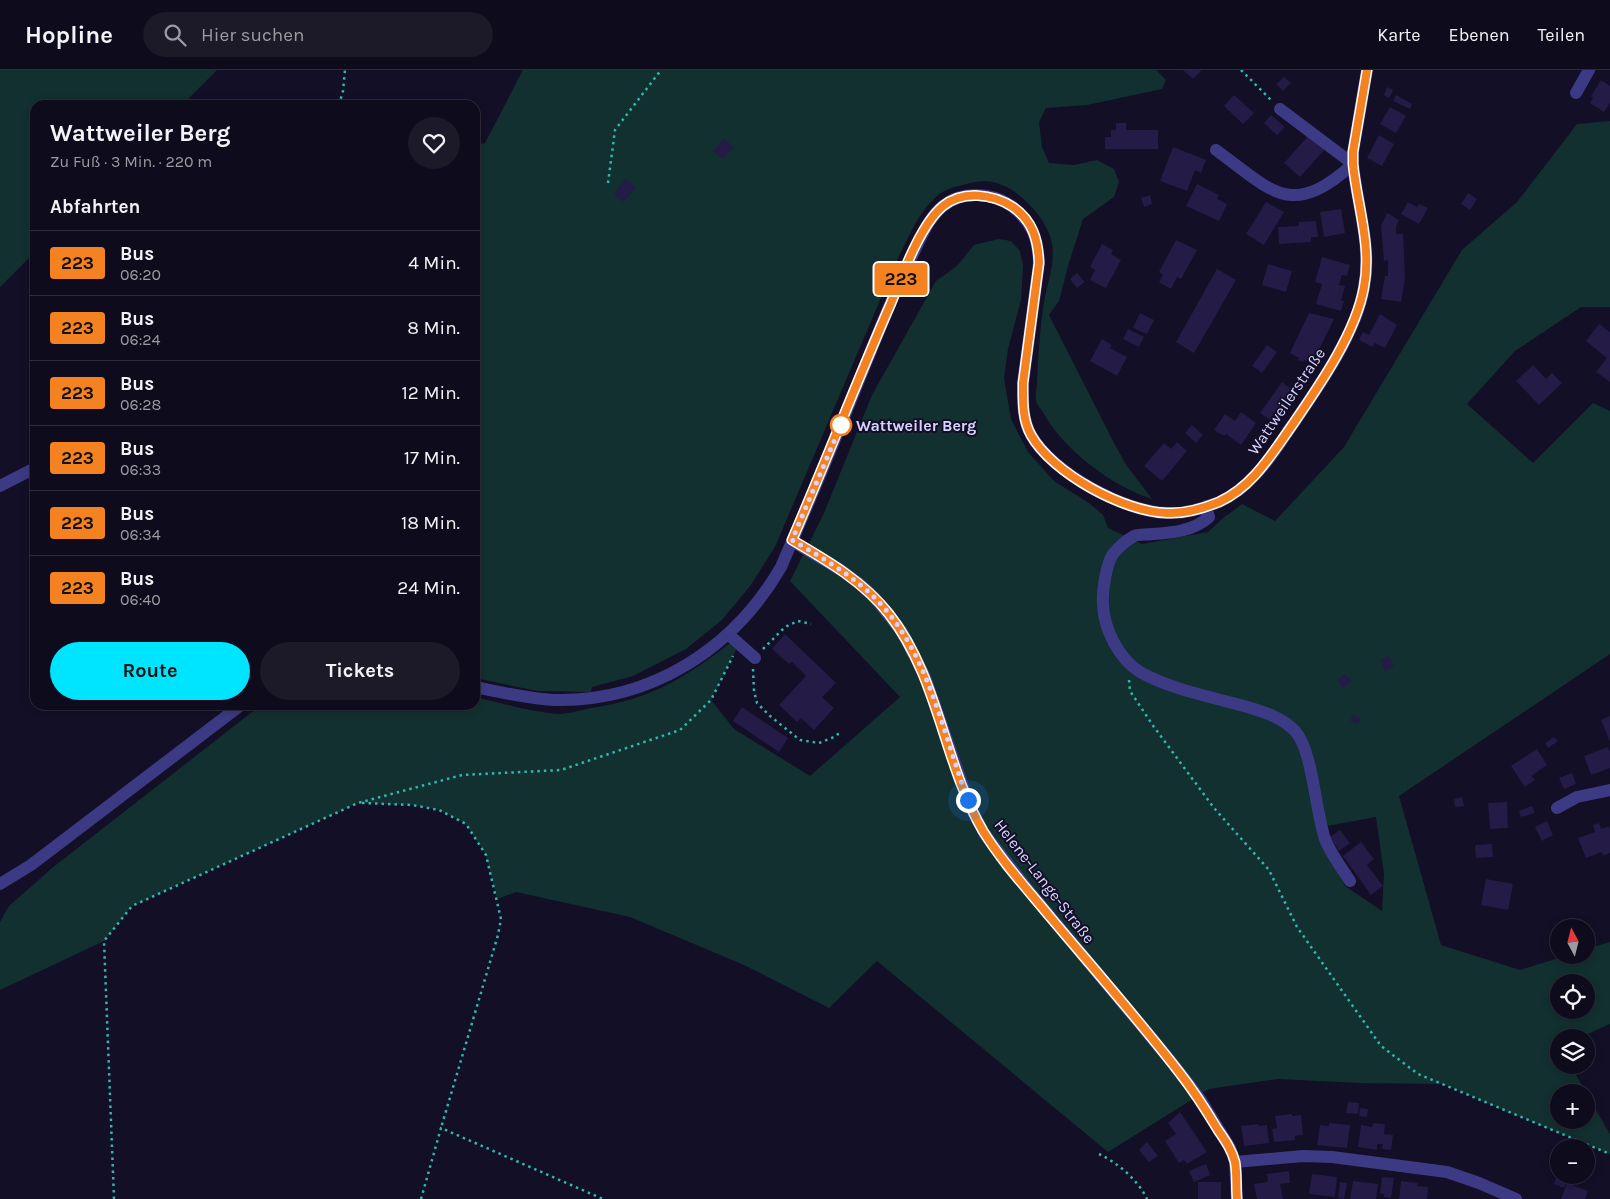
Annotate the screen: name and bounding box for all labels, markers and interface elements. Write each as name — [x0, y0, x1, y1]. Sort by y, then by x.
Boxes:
search box — [143, 12, 493, 57]
text: Hopline — [25, 21, 113, 49]
icon: search — [161, 21, 189, 49]
text: Hier suchen — [201, 24, 305, 46]
text: Karte — [1377, 24, 1421, 46]
text: Ebenen — [1449, 24, 1510, 46]
text: Teilen — [1538, 24, 1585, 46]
button: heart — [408, 117, 460, 169]
text: Wattweiler Berg — [50, 119, 231, 147]
text: Zu Fuß · 3 Min. · 220 m — [50, 152, 212, 171]
text: Abfahrten — [50, 196, 140, 218]
text: Bus — [120, 243, 154, 265]
text: 223 — [61, 252, 94, 274]
text: 4 Min. — [408, 252, 460, 274]
line badge: 223 — [872, 263, 930, 295]
text: 06:20 — [120, 265, 161, 284]
text: 223 — [885, 268, 917, 290]
text: Bus — [120, 308, 154, 330]
text: 223 — [61, 317, 94, 339]
text: 8 Min. — [407, 317, 460, 339]
text: 06:24 — [120, 330, 161, 349]
street label: Wattweilerstraße — [1244, 344, 1329, 458]
text: Bus — [120, 373, 154, 395]
text: 223 — [61, 382, 94, 404]
text: 12 Min. — [402, 382, 460, 404]
text: 06:28 — [120, 395, 161, 414]
marker: Wattweiler Berg — [830, 414, 852, 436]
place label: Wattweiler Berg — [856, 416, 976, 435]
text: Bus — [120, 438, 154, 460]
text: 223 — [61, 447, 94, 469]
text: 17 Min. — [404, 447, 460, 469]
text: 06:33 — [120, 460, 161, 479]
text: Bus — [120, 503, 154, 525]
text: 223 — [61, 512, 94, 534]
text: 18 Min. — [401, 512, 460, 534]
text: 06:34 — [120, 525, 161, 544]
text: Bus — [120, 568, 154, 590]
text: 223 — [61, 577, 94, 599]
text: 24 Min. — [397, 577, 460, 599]
text: 06:40 — [120, 590, 161, 609]
button: Route — [50, 642, 250, 700]
button: Tickets — [260, 642, 460, 700]
your location — [956, 788, 981, 813]
street label: Helene-Lange-Straße — [990, 816, 1099, 947]
north arrow — [1550, 919, 1595, 964]
map controls — [1550, 919, 1595, 1184]
button: locate — [1550, 974, 1595, 1019]
button: layers — [1550, 1029, 1595, 1074]
button: + — [1550, 1084, 1595, 1129]
button: − — [1550, 1139, 1595, 1184]

